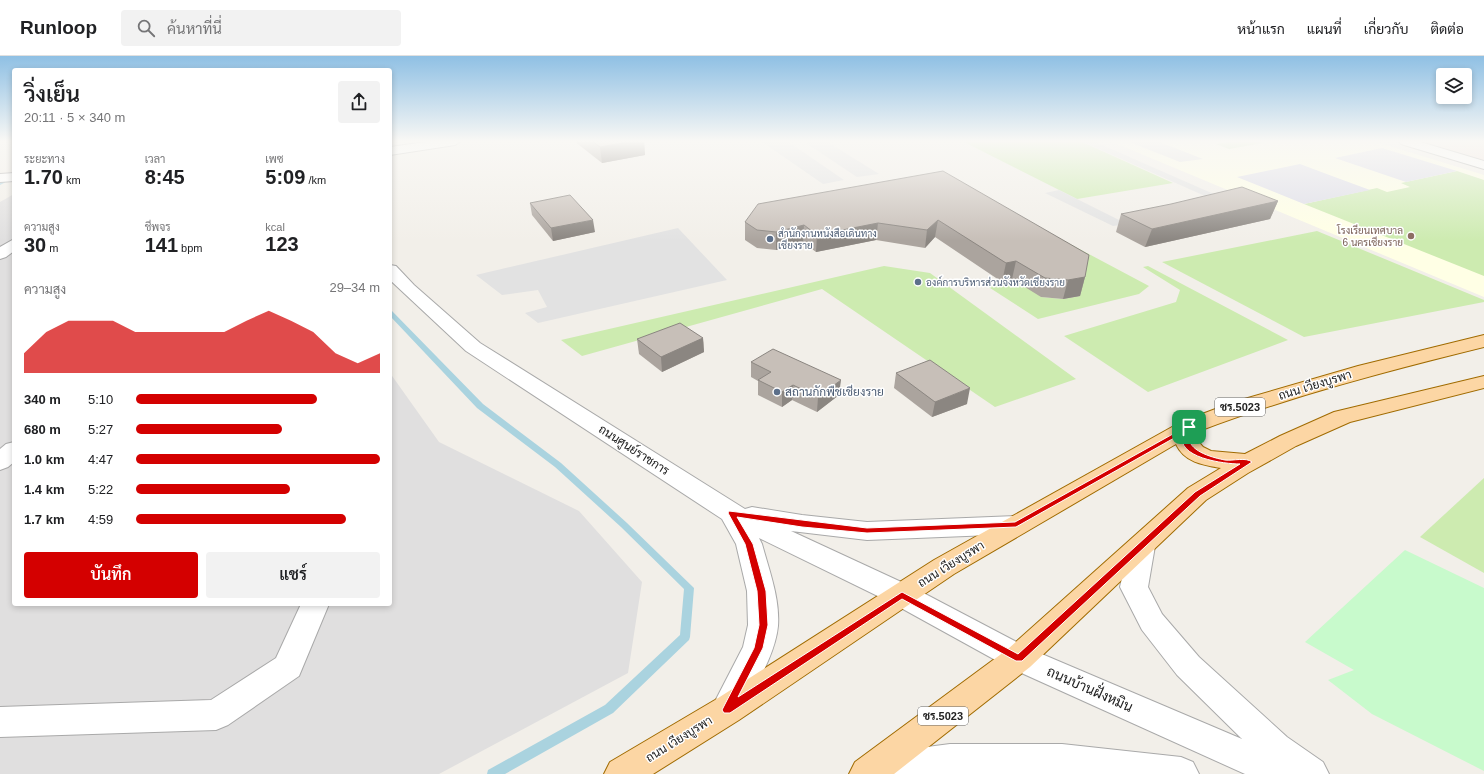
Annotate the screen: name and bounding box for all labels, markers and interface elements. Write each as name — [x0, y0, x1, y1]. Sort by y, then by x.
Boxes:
search box — [121, 10, 401, 46]
text: Runloop — [20, 17, 97, 38]
icon: search — [135, 17, 157, 39]
text: ค้นหาที่นี่ — [167, 20, 222, 37]
text: หน้าแรก — [1237, 21, 1285, 37]
text: แผนที่ — [1307, 21, 1342, 37]
text: เกี่ยวกับ — [1364, 21, 1408, 37]
text: ติดต่อ — [1430, 21, 1464, 37]
map controls — [1436, 68, 1472, 104]
button: layers — [1436, 68, 1472, 104]
button: share — [338, 81, 380, 123]
text: วิ่งเย็น — [24, 82, 80, 107]
text: 20:11 · 5 × 340 m — [24, 110, 125, 125]
text: ระยะทาง — [24, 153, 65, 165]
text: เวลา — [145, 153, 165, 165]
text: เพซ — [265, 153, 283, 165]
text: 1.70 — [24, 166, 63, 188]
text: 8:45 — [145, 166, 185, 188]
text: 5:09 — [265, 166, 305, 188]
text: km — [63, 174, 81, 186]
text: /km — [305, 174, 326, 186]
text: ความสูง — [24, 221, 60, 233]
text: ชีพจร — [145, 221, 171, 233]
text: kcal — [265, 221, 285, 233]
place label: โรงเรียนเทศบาล 6 นครเชียงราย — [1336, 224, 1403, 248]
place label: สำนักงานหนังสือเดินทาง เชียงราย — [778, 227, 877, 251]
marker: โรงเรียนเทศบาล 6 นครเชียงราย — [1406, 231, 1416, 241]
text: 123 — [265, 233, 299, 255]
text: 30 — [24, 234, 46, 256]
text: 141 — [145, 234, 178, 256]
marker: สำนักงานหนังสือเดินทาง เชียงราย — [765, 234, 775, 244]
text: m — [46, 242, 58, 254]
text: bpm — [178, 242, 203, 254]
place label: องค์การบริหารส่วนจังหวัดเชียงราย — [926, 275, 1065, 288]
marker: องค์การบริหารส่วนจังหวัดเชียงราย — [913, 277, 923, 287]
text: 29–34 m — [329, 280, 380, 295]
text: ความสูง — [24, 282, 66, 297]
street label: ถนน เวียงบูรพา — [1276, 366, 1354, 404]
place label: สถานกักพืชเชียงราย — [785, 384, 884, 399]
marker: สถานกักพืชเชียงราย — [772, 387, 782, 397]
text: 340 m — [24, 392, 61, 407]
text: 5:10 — [88, 392, 113, 407]
road number: ชร.5023 — [1215, 398, 1265, 416]
pin — [1172, 410, 1206, 444]
icon: arrive — [1178, 416, 1200, 438]
street label: ถนนศูนย์ราชการ — [595, 421, 673, 479]
text: 680 m — [24, 422, 61, 437]
text: 5:27 — [88, 422, 113, 437]
text: 1.0 km — [24, 452, 64, 467]
text: 4:47 — [88, 452, 113, 467]
text: 1.4 km — [24, 482, 64, 497]
text: 5:22 — [88, 482, 113, 497]
text: 1.7 km — [24, 512, 64, 527]
text: 4:59 — [88, 512, 113, 527]
street label: ถนน เวียงบูรพา — [915, 537, 987, 591]
button: บันทึก — [24, 552, 198, 598]
button: แชร์ — [206, 552, 380, 598]
street label: ถนนบ้านฝั่งหมิน — [1045, 660, 1137, 715]
road number: ชร.5023 — [918, 707, 968, 725]
street label: ถนน เวียงบูรพา — [643, 712, 715, 766]

